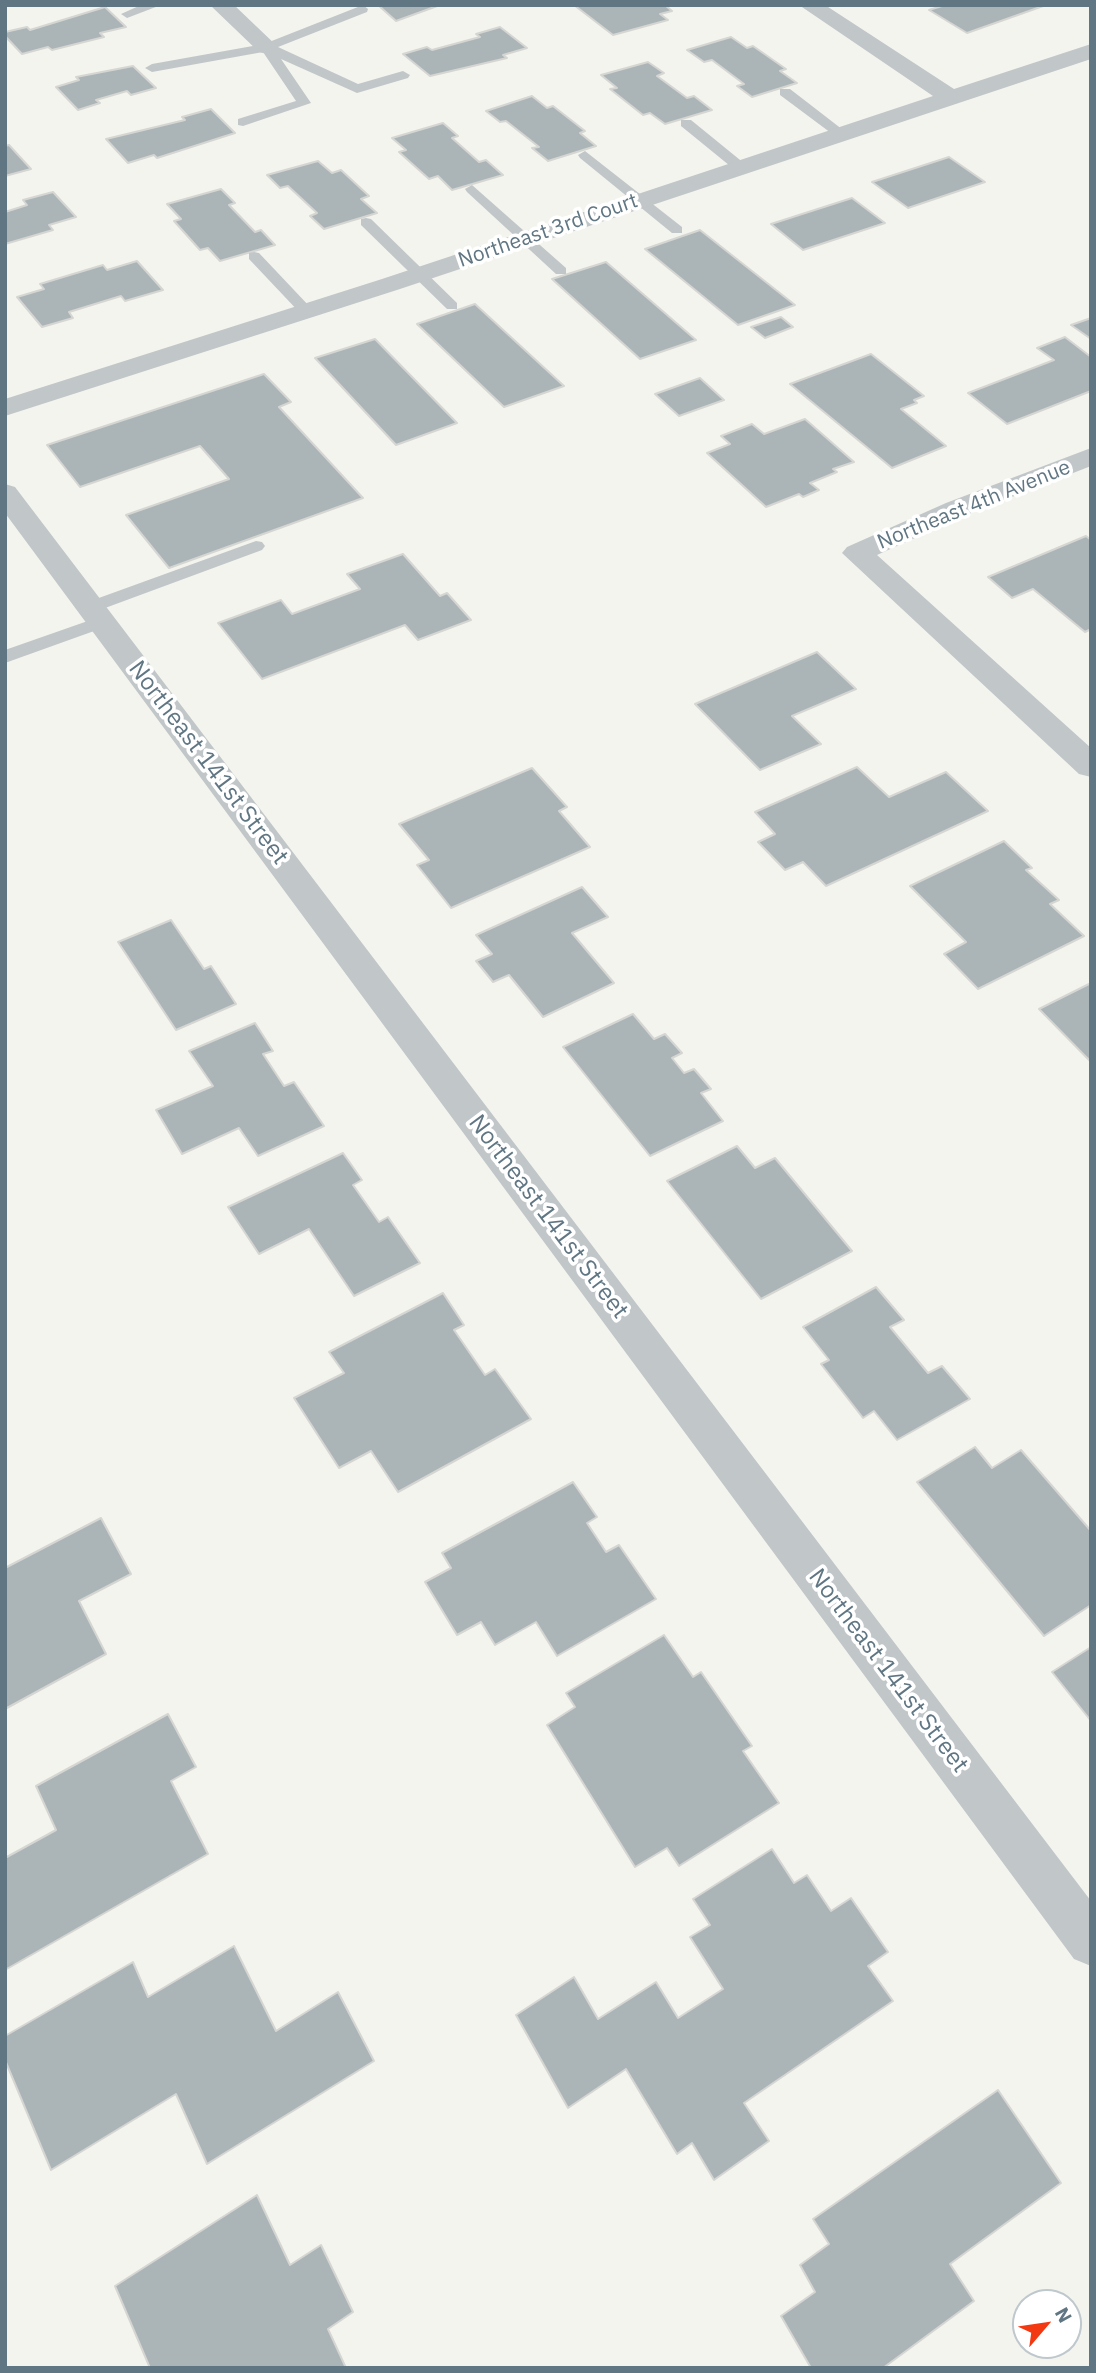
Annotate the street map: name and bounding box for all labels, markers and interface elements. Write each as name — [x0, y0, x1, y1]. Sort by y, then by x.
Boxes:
street label: Northeast 3rd Court — [455, 188, 641, 274]
street label: Northeast 4th Avenue — [874, 455, 1074, 555]
street label: Northeast 141st Street — [122, 655, 294, 871]
street label: Northeast 141st Street — [462, 1109, 634, 1325]
street label: Northeast 141st Street — [802, 1563, 974, 1779]
north arrow — [1012, 2289, 1082, 2359]
text: N — [1050, 2303, 1077, 2327]

